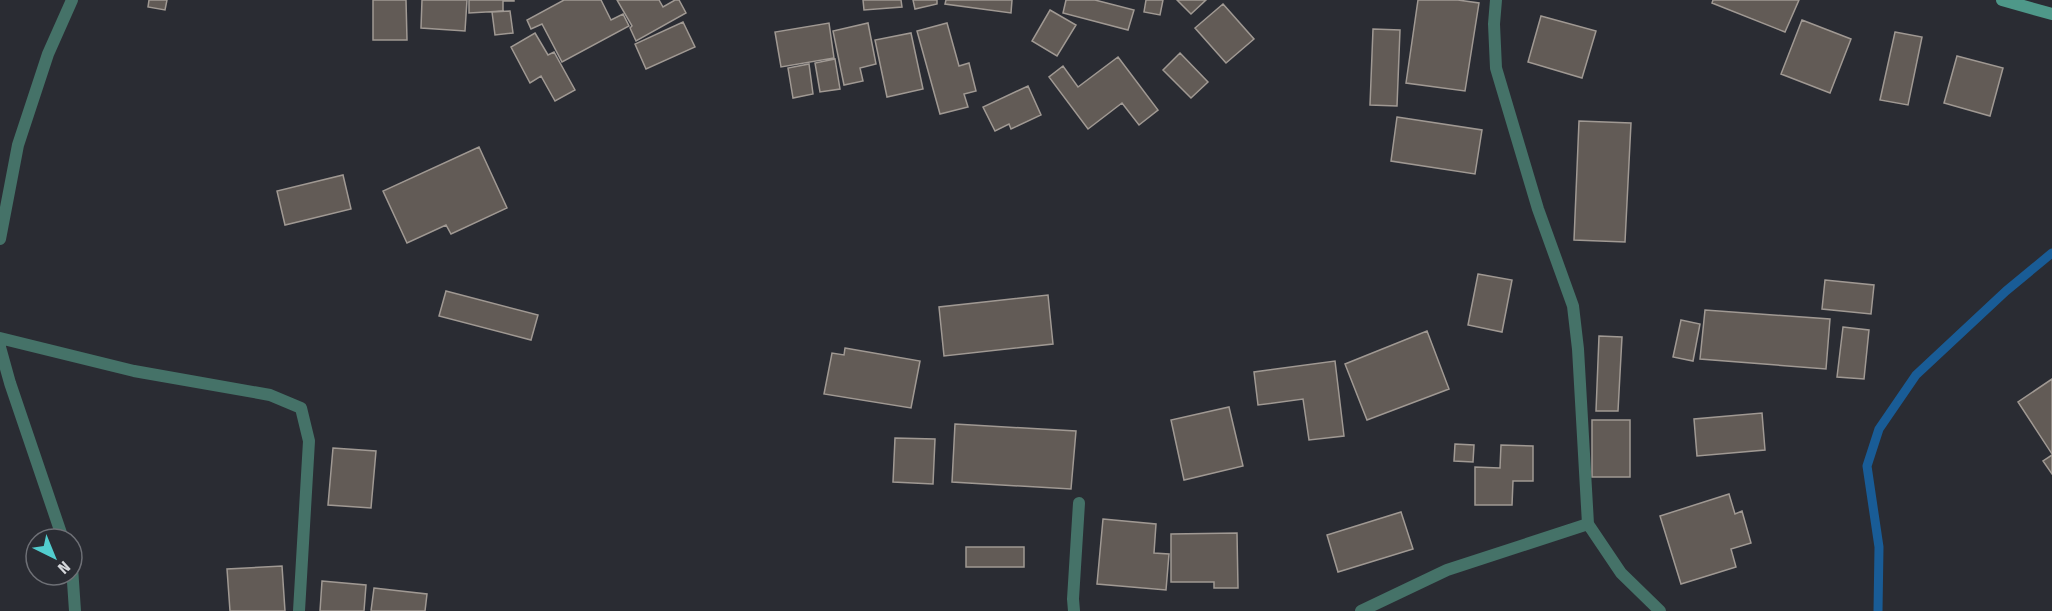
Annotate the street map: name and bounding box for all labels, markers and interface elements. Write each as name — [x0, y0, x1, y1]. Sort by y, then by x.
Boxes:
north arrow — [24, 527, 84, 587]
text: N — [54, 557, 74, 578]

